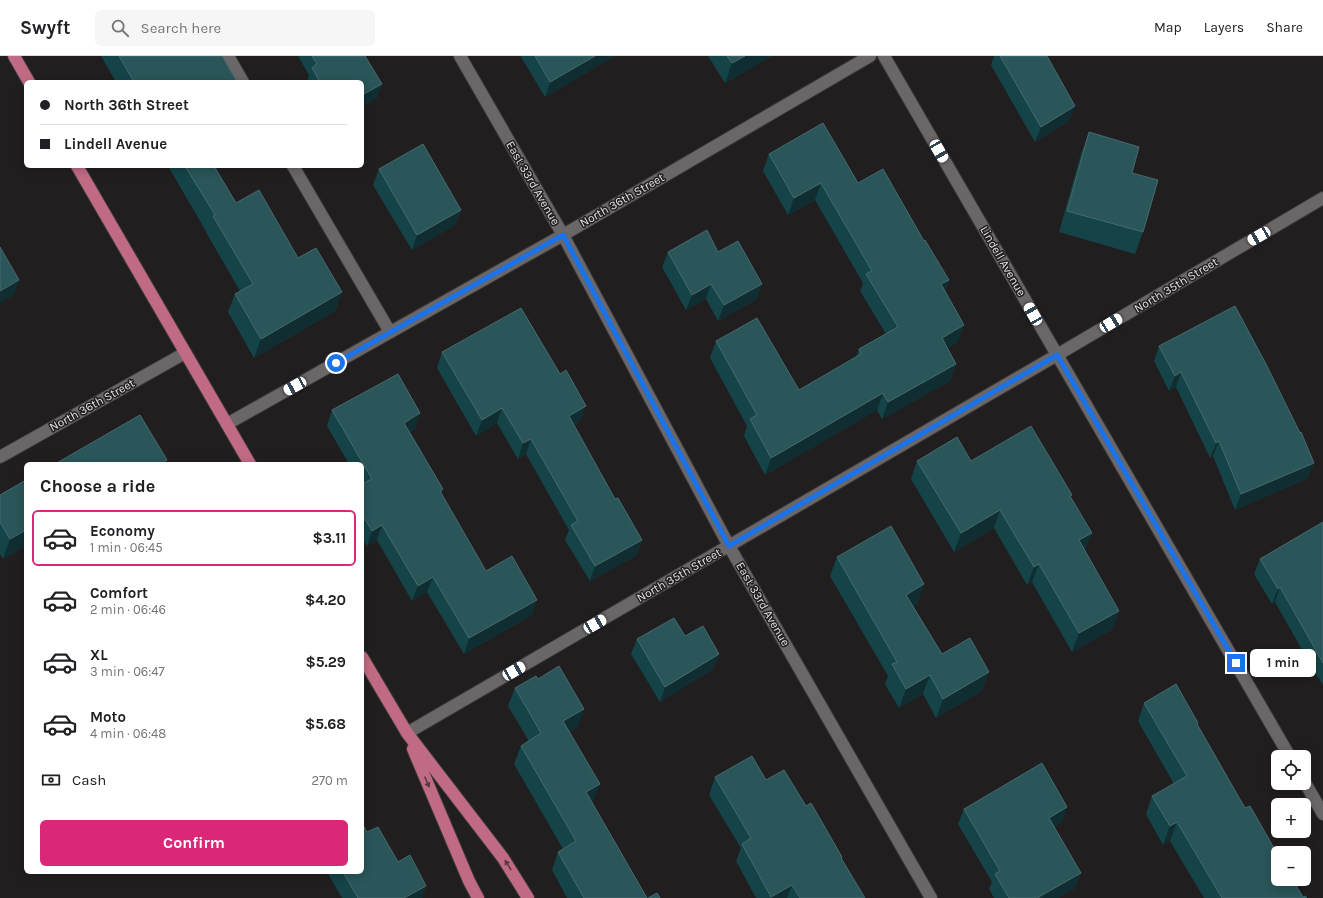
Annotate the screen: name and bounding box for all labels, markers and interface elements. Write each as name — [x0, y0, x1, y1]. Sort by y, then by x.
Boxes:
search box — [95, 10, 375, 46]
text: Swyft — [20, 17, 71, 39]
icon: search — [109, 17, 131, 39]
text: Search here — [141, 19, 221, 37]
text: Map — [1154, 19, 1182, 36]
text: Layers — [1204, 19, 1244, 36]
text: Share — [1266, 19, 1303, 36]
text: North 36th Street — [64, 96, 189, 114]
text: Lindell Avenue — [64, 135, 167, 153]
street label: East 33rd Avenue — [503, 138, 563, 228]
car — [928, 138, 950, 164]
street label: North 36th Street — [577, 170, 667, 230]
street label: Lindell Avenue — [977, 223, 1029, 299]
car — [1246, 225, 1272, 247]
street label: North 35th Street — [1132, 254, 1221, 315]
car — [1022, 301, 1044, 327]
car — [1098, 312, 1124, 334]
route start — [327, 354, 345, 372]
car — [282, 375, 308, 397]
street label: North 36th Street — [47, 376, 137, 434]
text: Choose a ride — [40, 475, 155, 497]
icon: car — [42, 520, 78, 556]
text: Economy — [90, 522, 155, 540]
text: $3.11 — [312, 529, 346, 547]
text: 1 min · 06:45 — [90, 540, 163, 555]
street label: North 35th Street — [634, 545, 724, 605]
street label: East 33rd Avenue — [733, 559, 793, 649]
icon: car — [42, 582, 78, 618]
text: Comfort — [90, 584, 148, 602]
text: $4.20 — [305, 591, 346, 609]
text: 2 min · 06:46 — [90, 602, 166, 617]
car — [582, 613, 608, 635]
icon: car — [42, 644, 78, 680]
text: XL — [90, 646, 108, 664]
callout: 1 min — [1250, 649, 1316, 677]
text: $5.29 — [305, 653, 346, 671]
route end — [1227, 654, 1245, 672]
text: 1 min — [1267, 655, 1299, 670]
car — [501, 660, 527, 682]
text: 3 min · 06:47 — [90, 664, 165, 679]
icon: car — [42, 706, 78, 742]
text: Moto — [90, 708, 126, 726]
text: $5.68 — [305, 715, 346, 733]
text: 4 min · 06:48 — [90, 726, 166, 741]
map controls — [1271, 750, 1311, 886]
button: locate — [1271, 750, 1311, 790]
icon: cash — [40, 769, 62, 791]
text: Cash — [72, 771, 106, 789]
text: 270 m — [311, 773, 348, 788]
one-way arrow — [425, 777, 431, 789]
button: + — [1271, 798, 1311, 838]
button: Confirm — [40, 820, 348, 866]
button: − — [1271, 846, 1311, 886]
one-way arrow — [504, 859, 511, 871]

